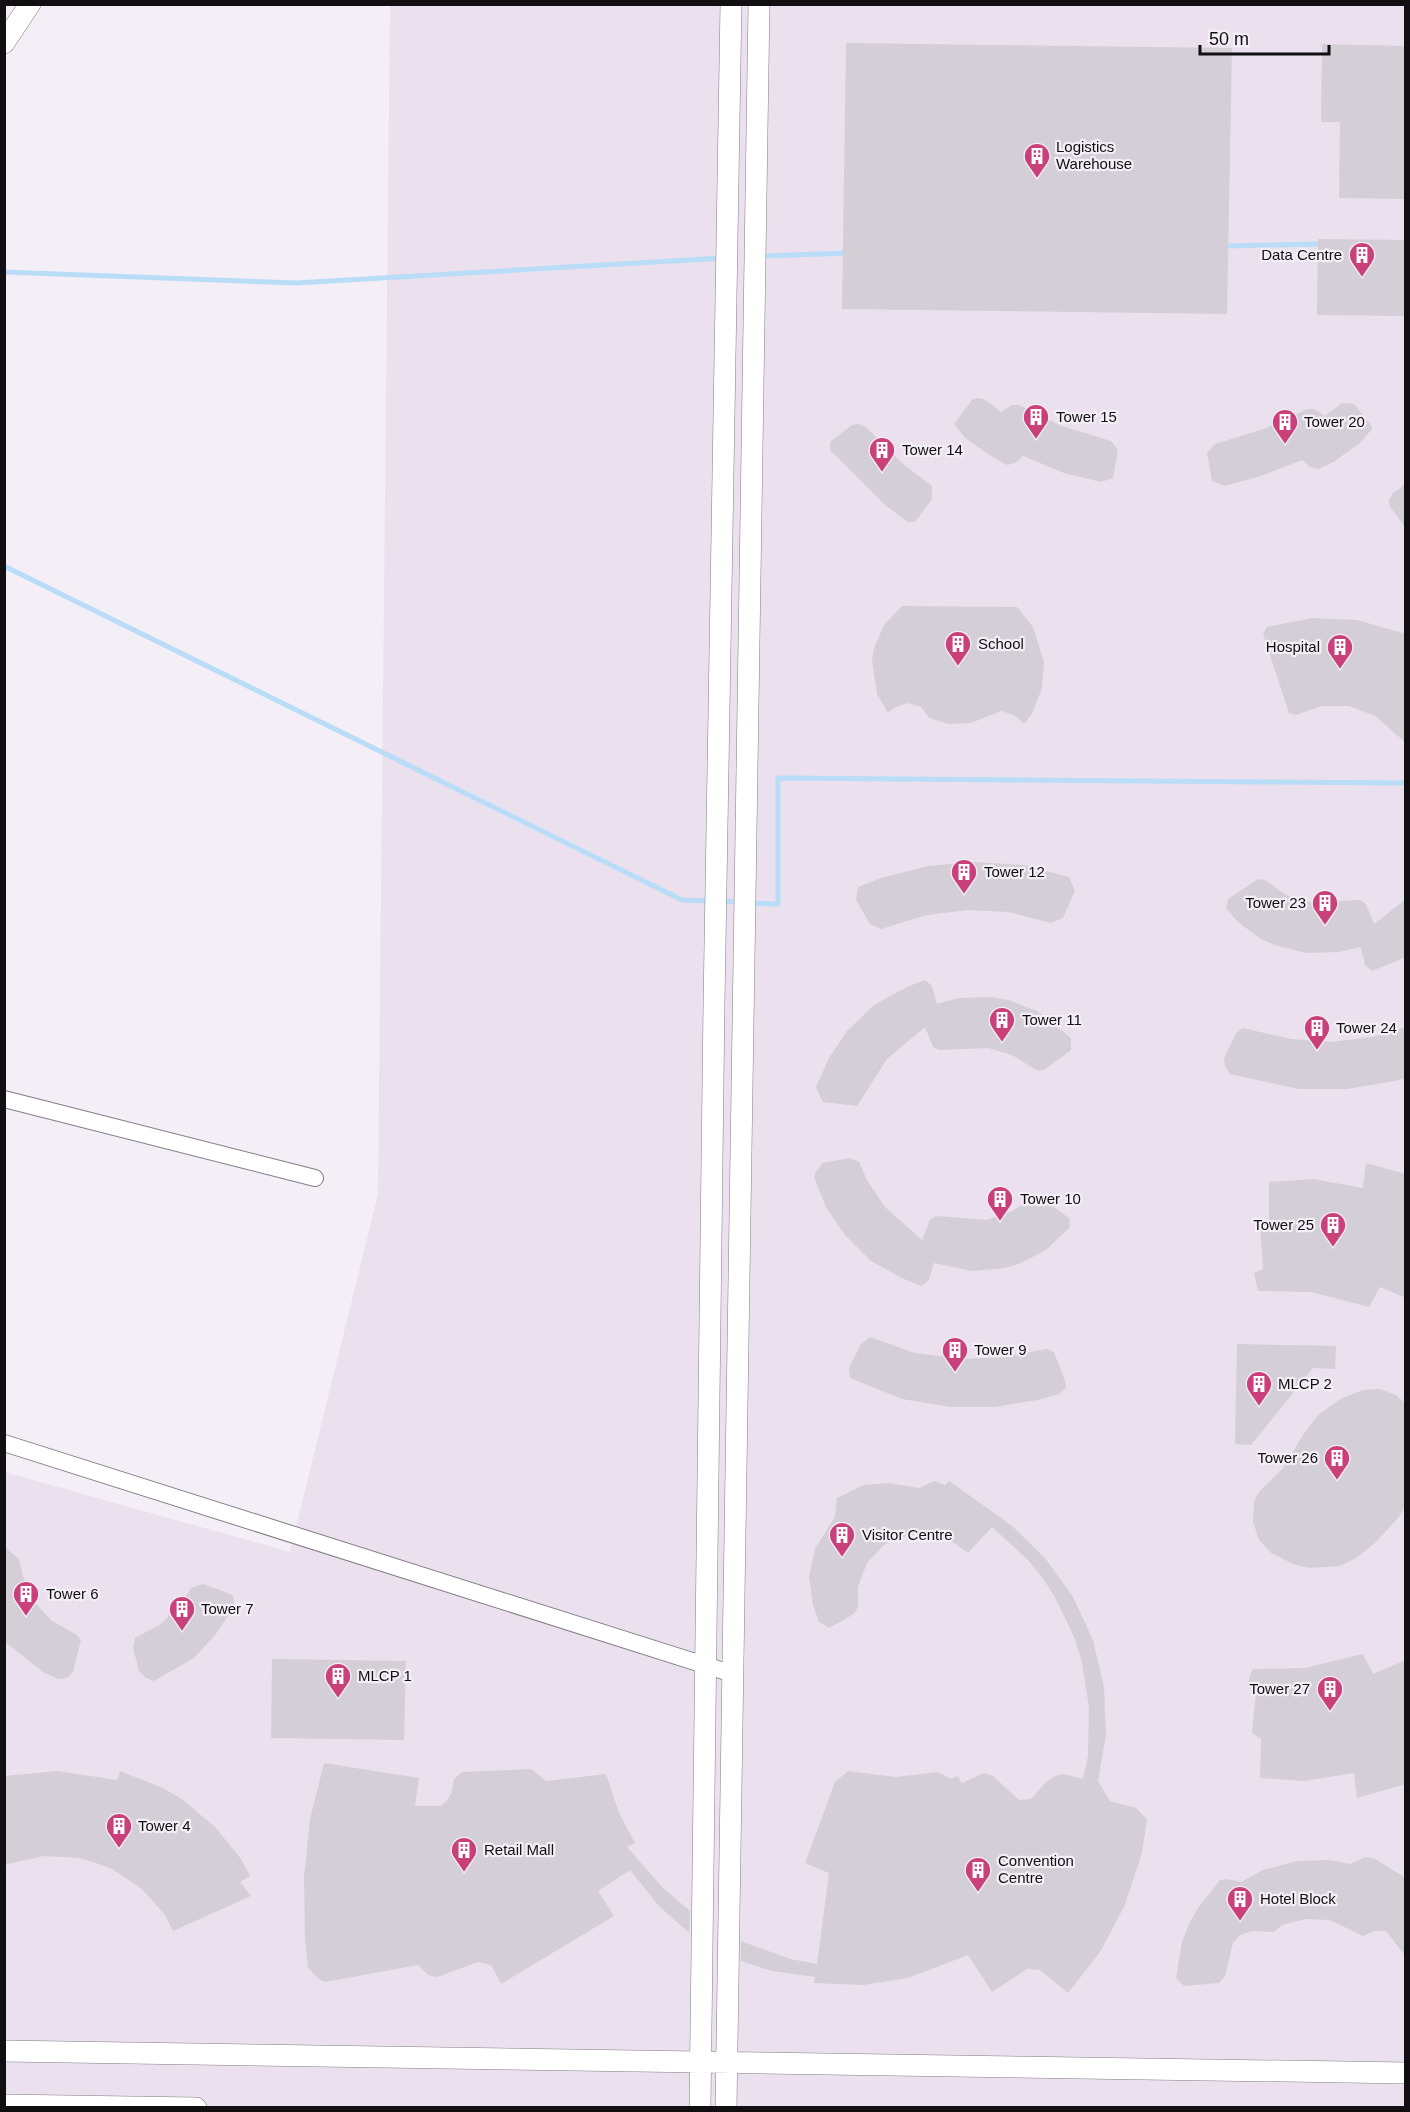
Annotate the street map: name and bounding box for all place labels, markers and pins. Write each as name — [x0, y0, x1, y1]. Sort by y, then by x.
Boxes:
place label: Logistics Warehouse — [1056, 138, 1132, 172]
building icon: Logistics Warehouse — [1022, 141, 1052, 179]
building icon: Data Centre — [1347, 240, 1377, 278]
place label: Data Centre — [1261, 246, 1342, 263]
building icon: Tower 15 — [1021, 402, 1051, 440]
building icon: Tower 20 — [1270, 407, 1300, 445]
place label: Tower 15 — [1056, 408, 1117, 425]
place label: Tower 20 — [1304, 413, 1365, 430]
building icon: Tower 14 — [867, 435, 897, 473]
place label: Tower 14 — [902, 441, 963, 458]
building icon: School — [943, 629, 973, 667]
building icon: Hospital — [1325, 632, 1355, 670]
place label: School — [978, 635, 1024, 652]
place label: Hospital — [1266, 638, 1320, 655]
building icon: Tower 12 — [949, 857, 979, 895]
place label: Tower 12 — [984, 863, 1045, 880]
building icon: Tower 23 — [1310, 888, 1340, 926]
place label: Tower 23 — [1245, 894, 1306, 911]
building icon: Tower 11 — [987, 1005, 1017, 1043]
place label: Tower 11 — [1022, 1011, 1082, 1028]
building icon: Tower 24 — [1302, 1013, 1332, 1051]
place label: Tower 24 — [1336, 1019, 1397, 1036]
building icon: Tower 10 — [985, 1184, 1015, 1222]
place label: Tower 10 — [1020, 1190, 1081, 1207]
building icon: Tower 25 — [1318, 1210, 1348, 1248]
place label: Tower 25 — [1253, 1216, 1314, 1233]
building icon: Tower 9 — [940, 1335, 970, 1373]
place label: Tower 9 — [974, 1341, 1027, 1358]
building icon: MLCP 2 — [1244, 1369, 1274, 1407]
place label: MLCP 2 — [1278, 1375, 1332, 1392]
building icon: Tower 26 — [1322, 1443, 1352, 1481]
place label: Tower 26 — [1257, 1449, 1318, 1466]
building icon: Visitor Centre — [827, 1520, 857, 1558]
place label: Visitor Centre — [862, 1526, 953, 1543]
building icon: Tower 6 — [11, 1579, 41, 1617]
place label: Tower 6 — [46, 1585, 99, 1602]
building icon: Tower 7 — [167, 1594, 197, 1632]
place label: Tower 7 — [201, 1600, 254, 1617]
building icon: MLCP 1 — [323, 1661, 353, 1699]
place label: MLCP 1 — [358, 1667, 412, 1684]
building icon: Tower 27 — [1315, 1674, 1345, 1712]
place label: Tower 27 — [1249, 1680, 1310, 1697]
building icon: Tower 4 — [104, 1811, 134, 1849]
place label: Tower 4 — [138, 1817, 191, 1834]
building icon: Retail Mall — [449, 1835, 479, 1873]
place label: Retail Mall — [484, 1841, 554, 1858]
place label: Convention Centre — [998, 1852, 1074, 1886]
building icon: Convention Centre — [963, 1855, 993, 1893]
building icon: Hotel Block — [1225, 1884, 1255, 1922]
place label: Hotel Block — [1260, 1890, 1336, 1907]

